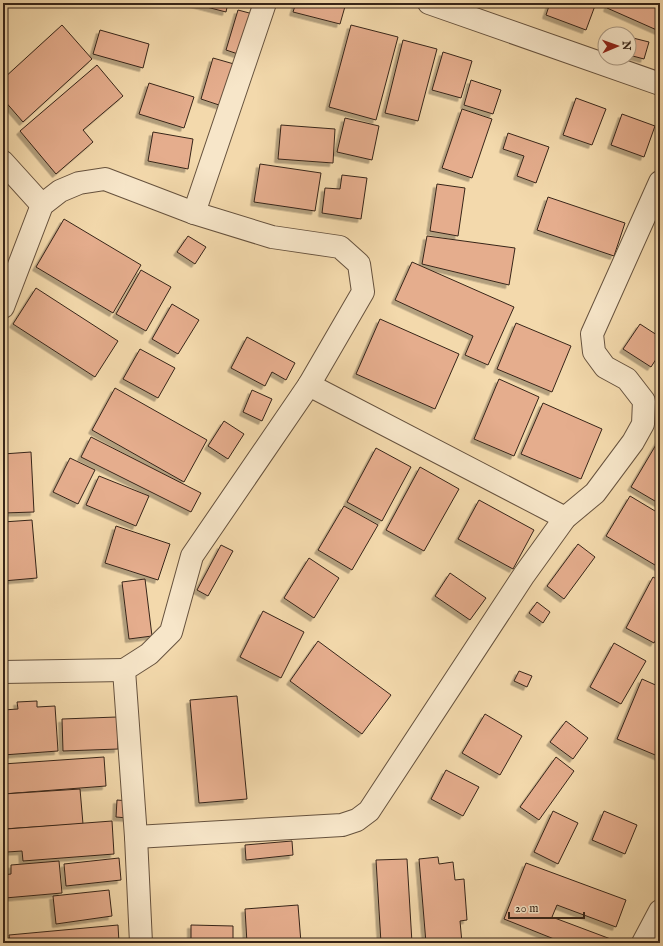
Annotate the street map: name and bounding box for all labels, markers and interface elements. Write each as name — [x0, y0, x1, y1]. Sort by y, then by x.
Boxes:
north arrow — [597, 26, 637, 66]
text: N — [619, 40, 633, 51]
scale bar — [509, 894, 584, 920]
text: 20 m — [515, 901, 538, 916]

